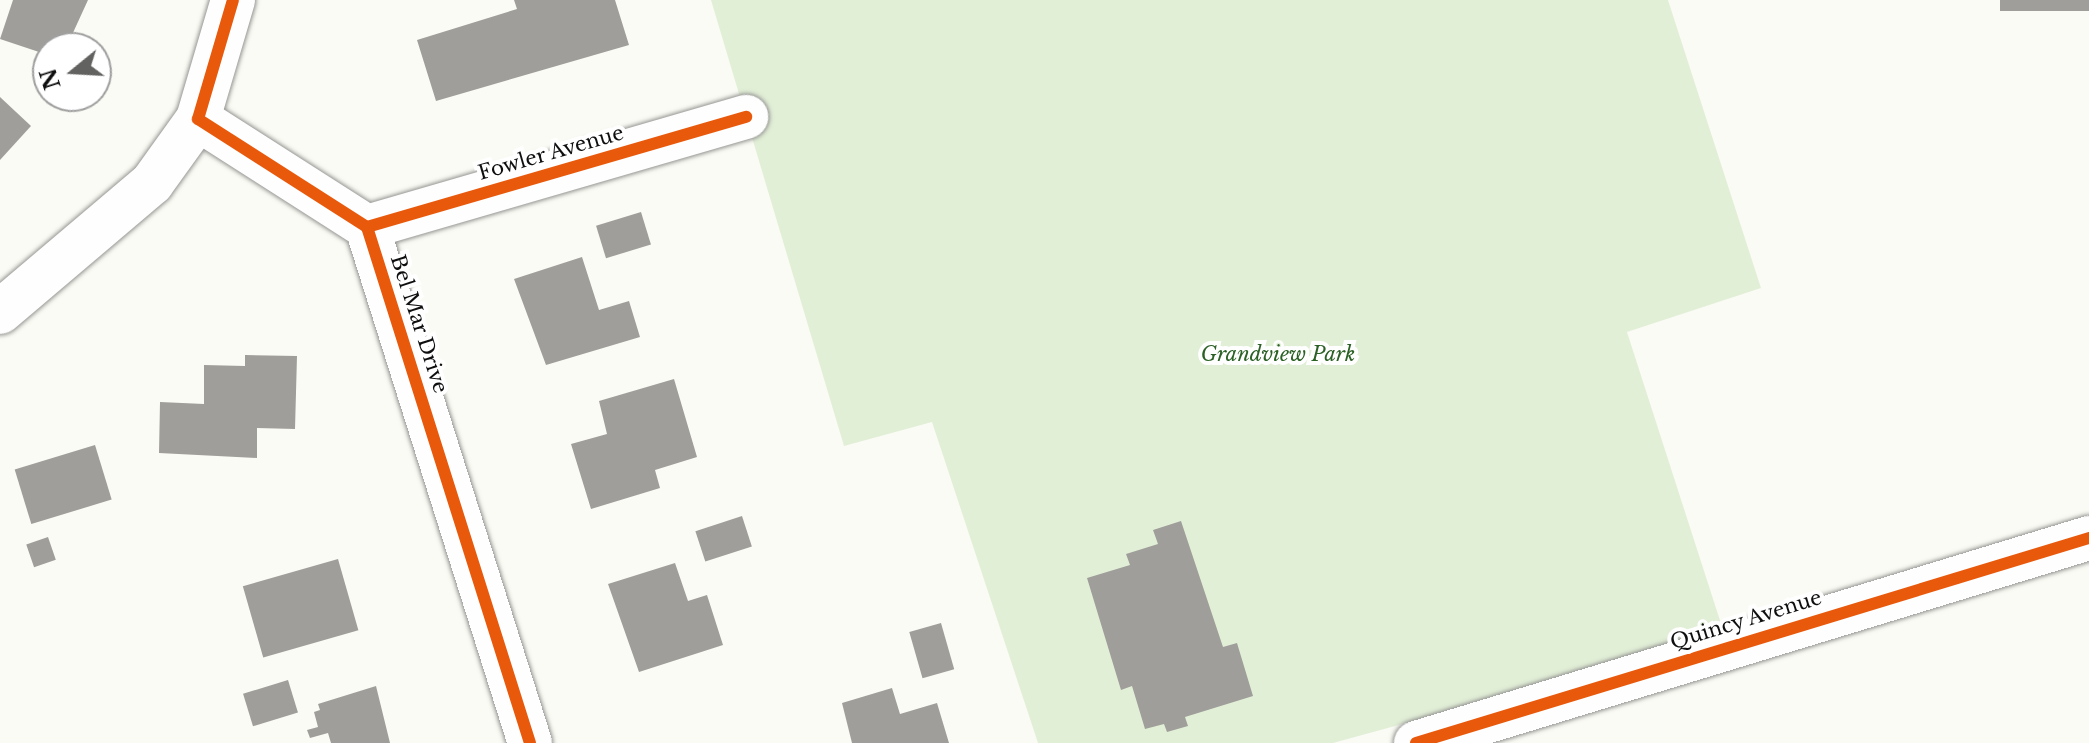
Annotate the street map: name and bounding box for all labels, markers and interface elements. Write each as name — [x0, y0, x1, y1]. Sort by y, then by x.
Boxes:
north arrow — [32, 32, 112, 112]
text: N — [35, 65, 67, 93]
street label: Fowler Avenue — [475, 121, 627, 185]
street label: Bel Mar Drive — [385, 252, 453, 396]
park label: Grandview Park — [1201, 342, 1355, 366]
street label: Quincy Avenue — [1667, 585, 1825, 655]

